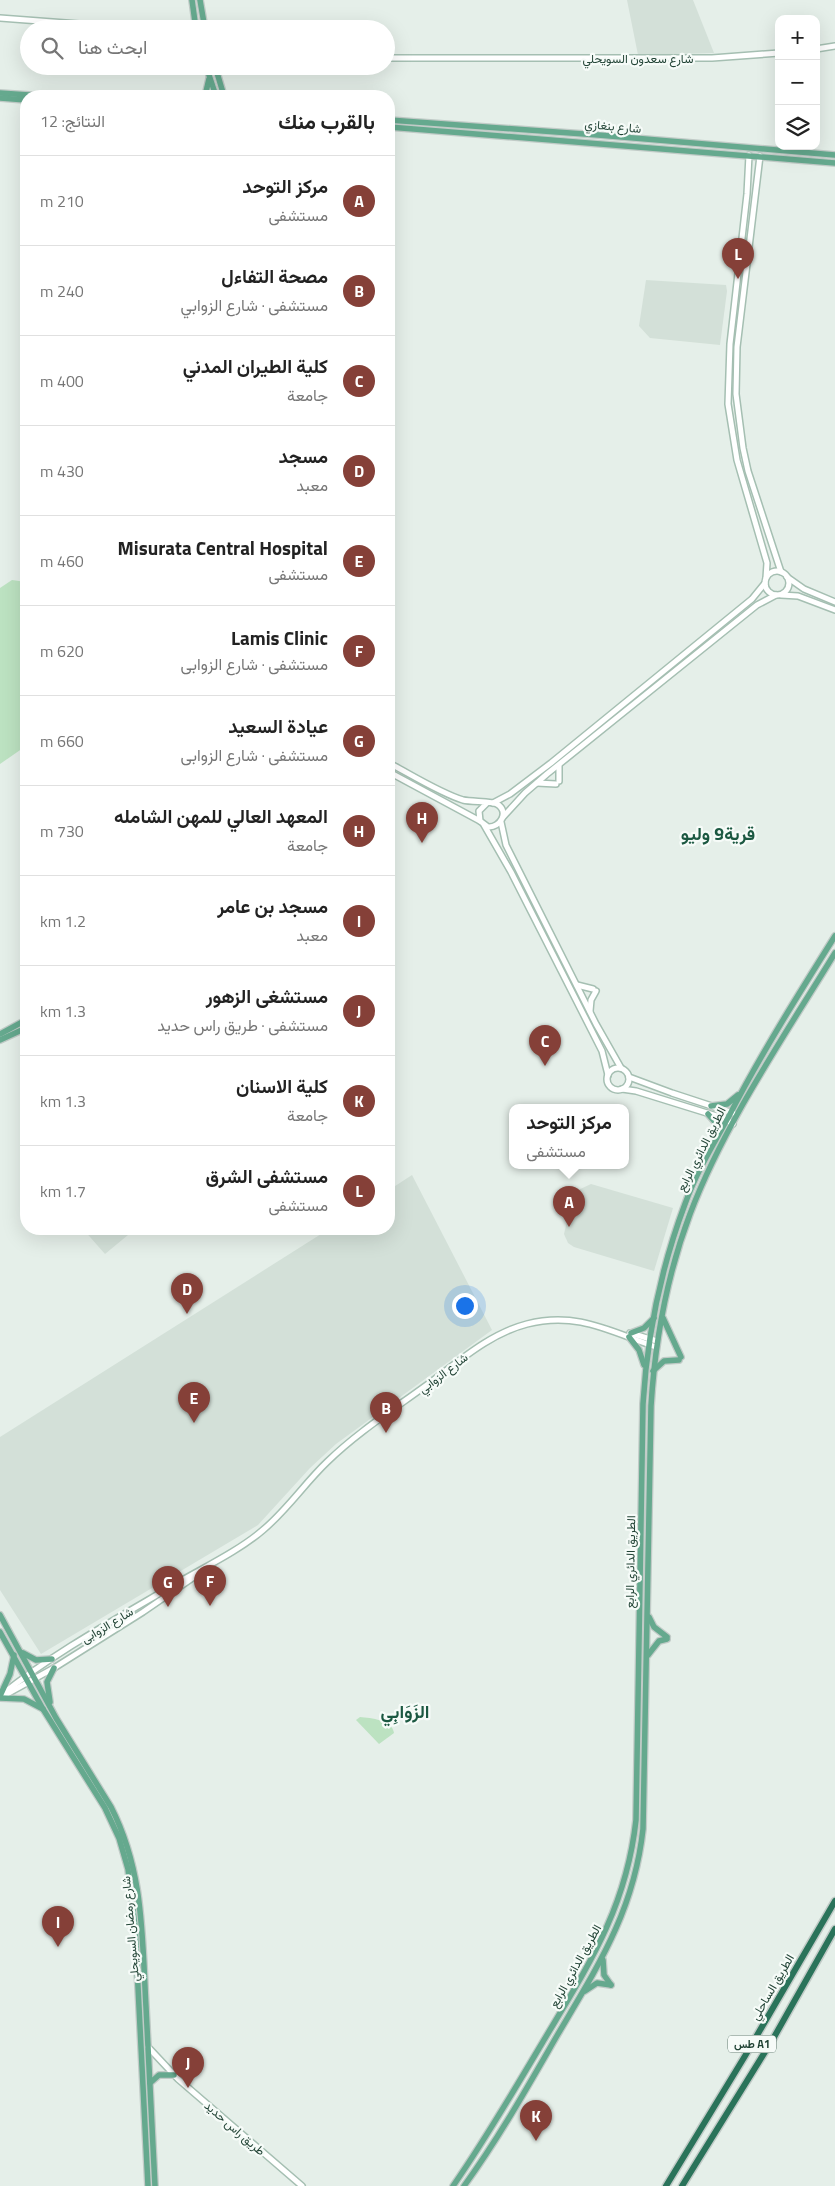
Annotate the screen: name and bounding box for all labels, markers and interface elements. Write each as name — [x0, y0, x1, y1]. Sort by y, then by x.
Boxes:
map controls — [775, 15, 820, 150]
button: + — [775, 15, 820, 60]
search box — [20, 20, 395, 75]
text: ابحث هنا — [78, 32, 147, 61]
icon: search — [38, 34, 66, 62]
street label: شارع سعدون السويحلي — [583, 49, 693, 69]
button: − — [775, 60, 820, 105]
text: بالقرب منك — [278, 105, 375, 137]
button: layers — [775, 105, 820, 150]
text: النتائج: 12 — [40, 109, 105, 133]
street label: شارع بنغازي — [584, 114, 642, 139]
text: مركز التوحد — [242, 171, 328, 200]
text: 210 m — [40, 189, 84, 213]
text: A — [354, 189, 364, 213]
text: مستشفى — [268, 203, 328, 227]
pin: L — [722, 238, 754, 279]
text: مصحة التفاءل — [221, 261, 328, 290]
text: 240 m — [40, 279, 84, 303]
text: B — [354, 279, 364, 303]
text: مستشفى · شارع الزوابي — [180, 293, 328, 317]
text: كلية الطيران المدني — [183, 351, 328, 380]
text: 400 m — [40, 369, 84, 393]
text: C — [355, 369, 363, 393]
text: جامعة — [287, 383, 328, 407]
text: مسجد — [278, 441, 328, 470]
text: 430 m — [40, 459, 84, 483]
text: D — [354, 459, 364, 483]
text: معبد — [296, 473, 328, 497]
text: Misurata Central Hospital — [118, 533, 328, 562]
text: 460 m — [40, 549, 84, 573]
text: E — [355, 549, 363, 573]
text: مستشفى — [268, 562, 328, 586]
text: Lamis Clinic — [231, 623, 328, 652]
text: 620 m — [40, 639, 84, 663]
text: F — [355, 639, 363, 663]
text: مستشفى · شارع الزوابى — [180, 652, 328, 676]
text: عيادة السعيد — [228, 711, 328, 740]
text: 660 m — [40, 729, 84, 753]
text: G — [354, 729, 364, 753]
text: مستشفى · شارع الزوابى — [180, 743, 328, 767]
text: المعهد العالي للمهن الشامله — [114, 801, 328, 830]
pin: H — [406, 802, 438, 843]
text: 730 m — [40, 819, 84, 843]
text: H — [354, 819, 364, 843]
district label: قرية9 وليو — [681, 820, 755, 847]
text: جامعة — [287, 833, 328, 857]
text: مسجد بن عامر — [217, 891, 328, 920]
text: 1.2 km — [40, 909, 86, 933]
text: I — [357, 909, 361, 933]
text: معبد — [296, 923, 328, 947]
text: مستشغى الزهور — [206, 981, 328, 1010]
text: 1.3 km — [40, 999, 86, 1023]
text: J — [357, 999, 361, 1023]
text: مستشفى · طريق راس حديد — [157, 1013, 328, 1037]
pin: C — [529, 1025, 561, 1066]
text: كلية الاسنان — [236, 1071, 328, 1100]
text: 1.3 km — [40, 1089, 86, 1113]
text: K — [354, 1089, 364, 1113]
text: جامعة — [287, 1103, 328, 1127]
street label: الطريق الدائري الرابع — [671, 1103, 731, 1195]
popup — [509, 1104, 629, 1169]
text: مركز التوحد — [526, 1107, 612, 1136]
text: مستشفى — [526, 1139, 586, 1163]
text: مستشفى الشرق — [205, 1161, 328, 1190]
text: 1.7 km — [40, 1179, 86, 1203]
text: L — [355, 1179, 363, 1203]
pin: A — [553, 1186, 585, 1227]
text: مستشفى — [268, 1193, 328, 1217]
pin: D — [171, 1273, 203, 1314]
your location — [452, 1293, 478, 1319]
street label: شارع الزوابي — [414, 1348, 472, 1399]
pin: E — [178, 1382, 210, 1423]
pin: B — [370, 1392, 402, 1433]
street label: الطريق الدائري الرابع — [620, 1515, 641, 1609]
pin: F — [194, 1565, 226, 1606]
pin: G — [152, 1566, 184, 1607]
street label: شارع الزوابى — [77, 1602, 137, 1648]
district label: الزَوَابِي — [381, 1698, 429, 1727]
street label: شارع رمضان السويحلي — [116, 1875, 145, 1983]
pin: I — [42, 1906, 74, 1947]
street label: الطريق الدائري الرابع — [544, 1921, 607, 2012]
street label: الطريق الساحلي — [745, 1950, 800, 2024]
road number: طس A1 — [728, 2036, 776, 2052]
pin: J — [172, 2047, 204, 2088]
street label: طريق راس حديد — [200, 2096, 270, 2160]
pin: K — [520, 2100, 552, 2141]

